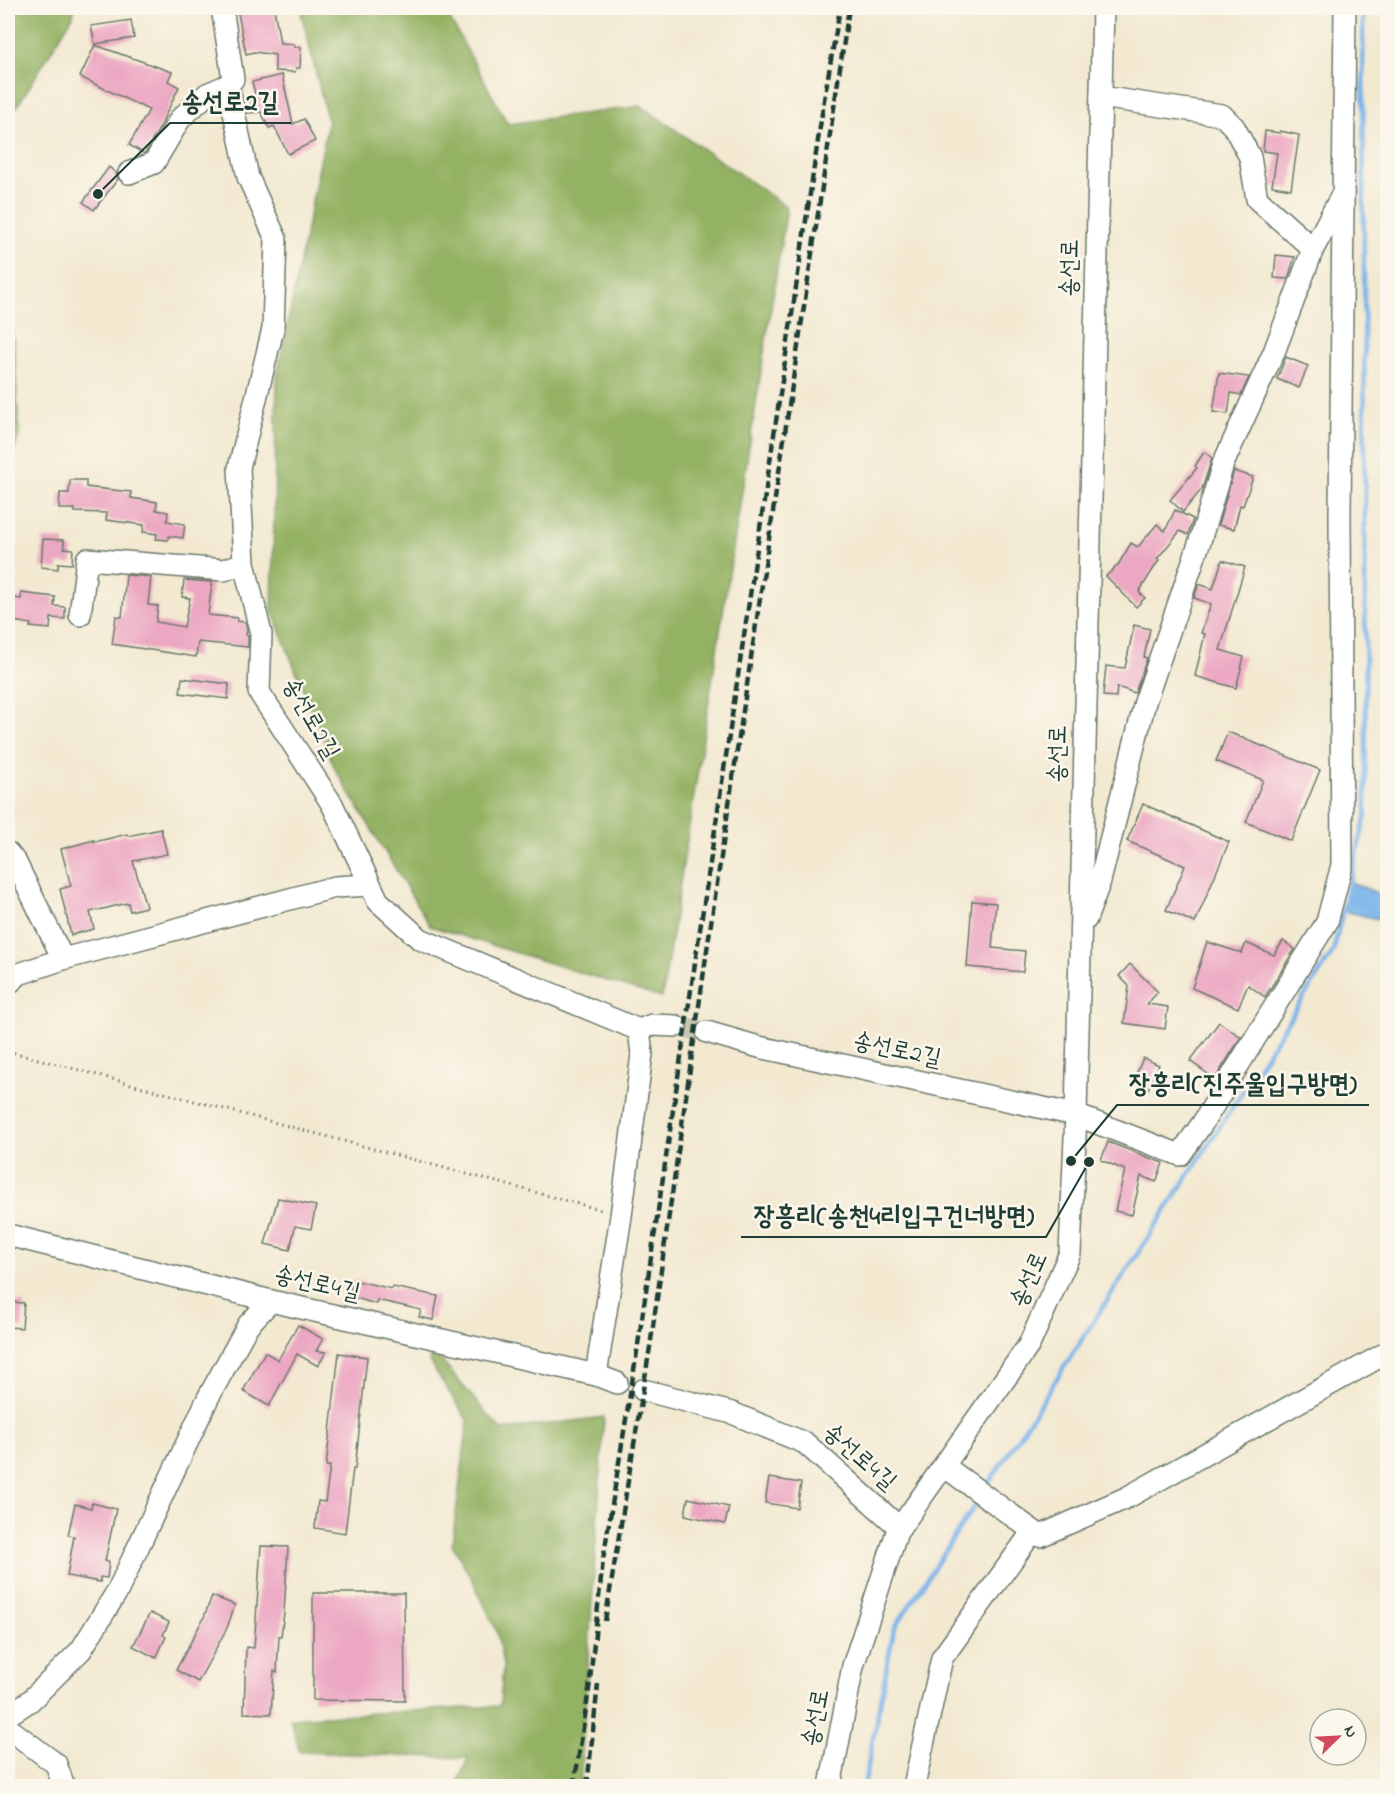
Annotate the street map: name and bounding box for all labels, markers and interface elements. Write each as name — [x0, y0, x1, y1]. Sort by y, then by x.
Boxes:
callout: 송선로2길 — [170, 79, 291, 123]
text: 송선로2길 — [182, 85, 278, 123]
street label: 송선로 — [1053, 239, 1089, 297]
street label: 송선로2길 — [273, 672, 347, 766]
street label: 송선로 — [1041, 725, 1077, 783]
street label: 송선로2길 — [850, 1025, 944, 1077]
callout: 장흥리(진주울입구방면) — [1117, 1061, 1369, 1105]
text: 장흥리(진주울입구방면) — [1129, 1067, 1357, 1105]
callout: 장흥리(송천4리입구건너방면) — [741, 1193, 1046, 1237]
text: 장흥리(송천4리입구건너방면) — [754, 1199, 1035, 1237]
street label: 송선로 — [1002, 1246, 1058, 1314]
street label: 송선로4길 — [271, 1258, 363, 1312]
street label: 송선로4길 — [815, 1416, 903, 1500]
street label: 송선로 — [794, 1686, 840, 1750]
north arrow — [1308, 1707, 1368, 1767]
text: N — [1337, 1722, 1363, 1742]

